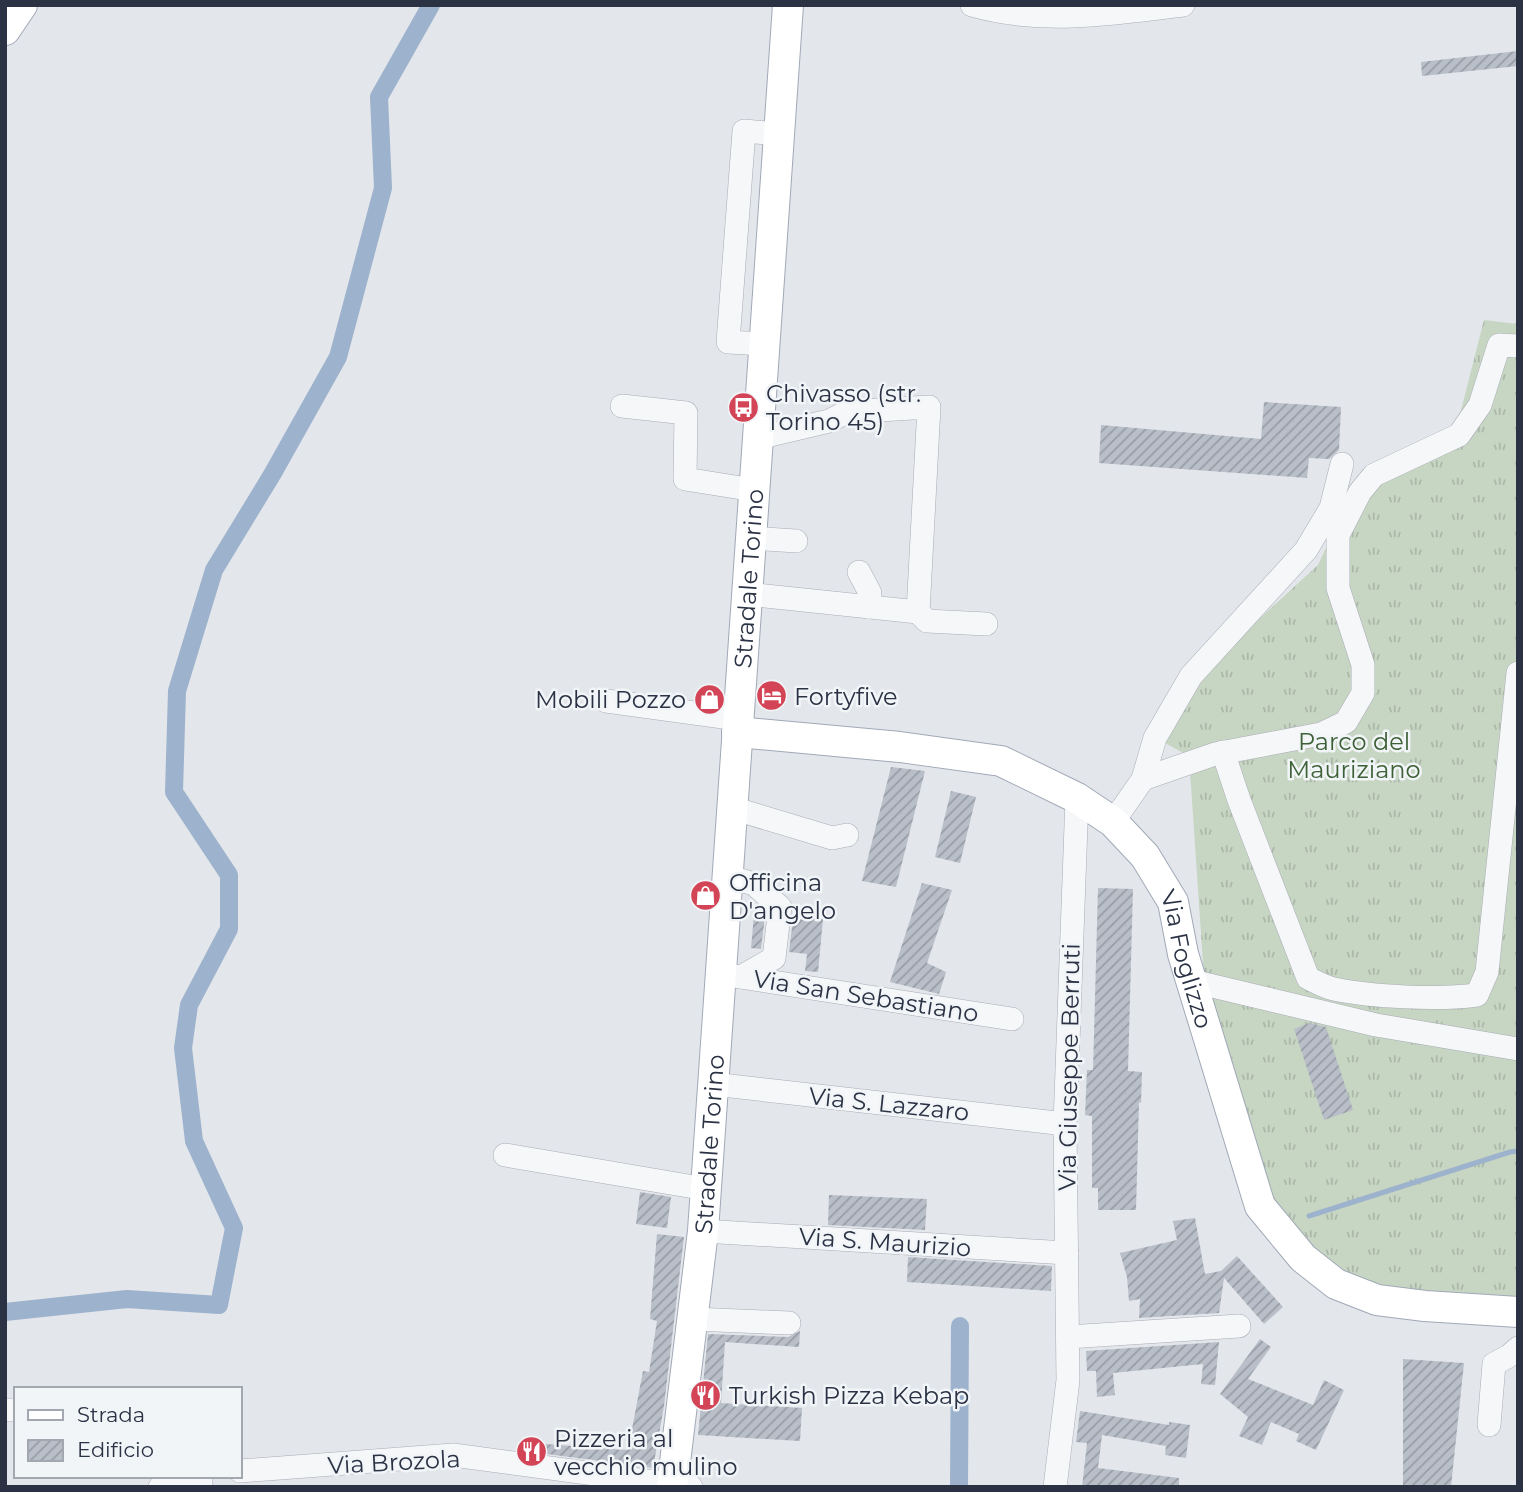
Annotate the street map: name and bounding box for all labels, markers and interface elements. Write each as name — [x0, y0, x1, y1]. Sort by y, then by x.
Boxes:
place label: Chivasso (str. Torino 45) — [766, 379, 921, 436]
bus stop icon: Chivasso (str. Torino 45) — [726, 390, 760, 424]
street label: Stradale Torino — [728, 488, 769, 669]
hotel icon: Fortyfive — [754, 679, 788, 713]
shop icon: Mobili Pozzo — [692, 682, 726, 716]
place label: Fortyfive — [794, 682, 898, 711]
place label: Mobili Pozzo — [535, 685, 686, 714]
park label: Parco del Mauriziano — [1287, 727, 1421, 784]
place label: Officina D'angelo — [729, 868, 836, 925]
shop icon: Officina D'angelo — [689, 879, 723, 913]
street label: Via Foglizzo — [1154, 884, 1219, 1032]
street label: Via Giuseppe Berruti — [1052, 943, 1086, 1191]
street label: Via San Sebastiano — [751, 964, 981, 1028]
street label: Stradale Torino — [688, 1053, 730, 1235]
street label: Via S. Lazzaro — [807, 1081, 971, 1127]
street label: Via S. Maurizio — [798, 1222, 972, 1262]
restaurant icon: Turkish Pizza Kebap — [689, 1378, 723, 1412]
place label: Turkish Pizza Kebap — [729, 1381, 969, 1410]
legend — [14, 1387, 242, 1478]
text: Strada — [77, 1402, 145, 1427]
place label: Pizzeria al vecchio mulino — [554, 1424, 738, 1481]
restaurant icon: Pizzeria al vecchio mulino — [514, 1435, 548, 1469]
text: Edificio — [77, 1437, 154, 1462]
street label: Via Brozola — [327, 1444, 461, 1480]

